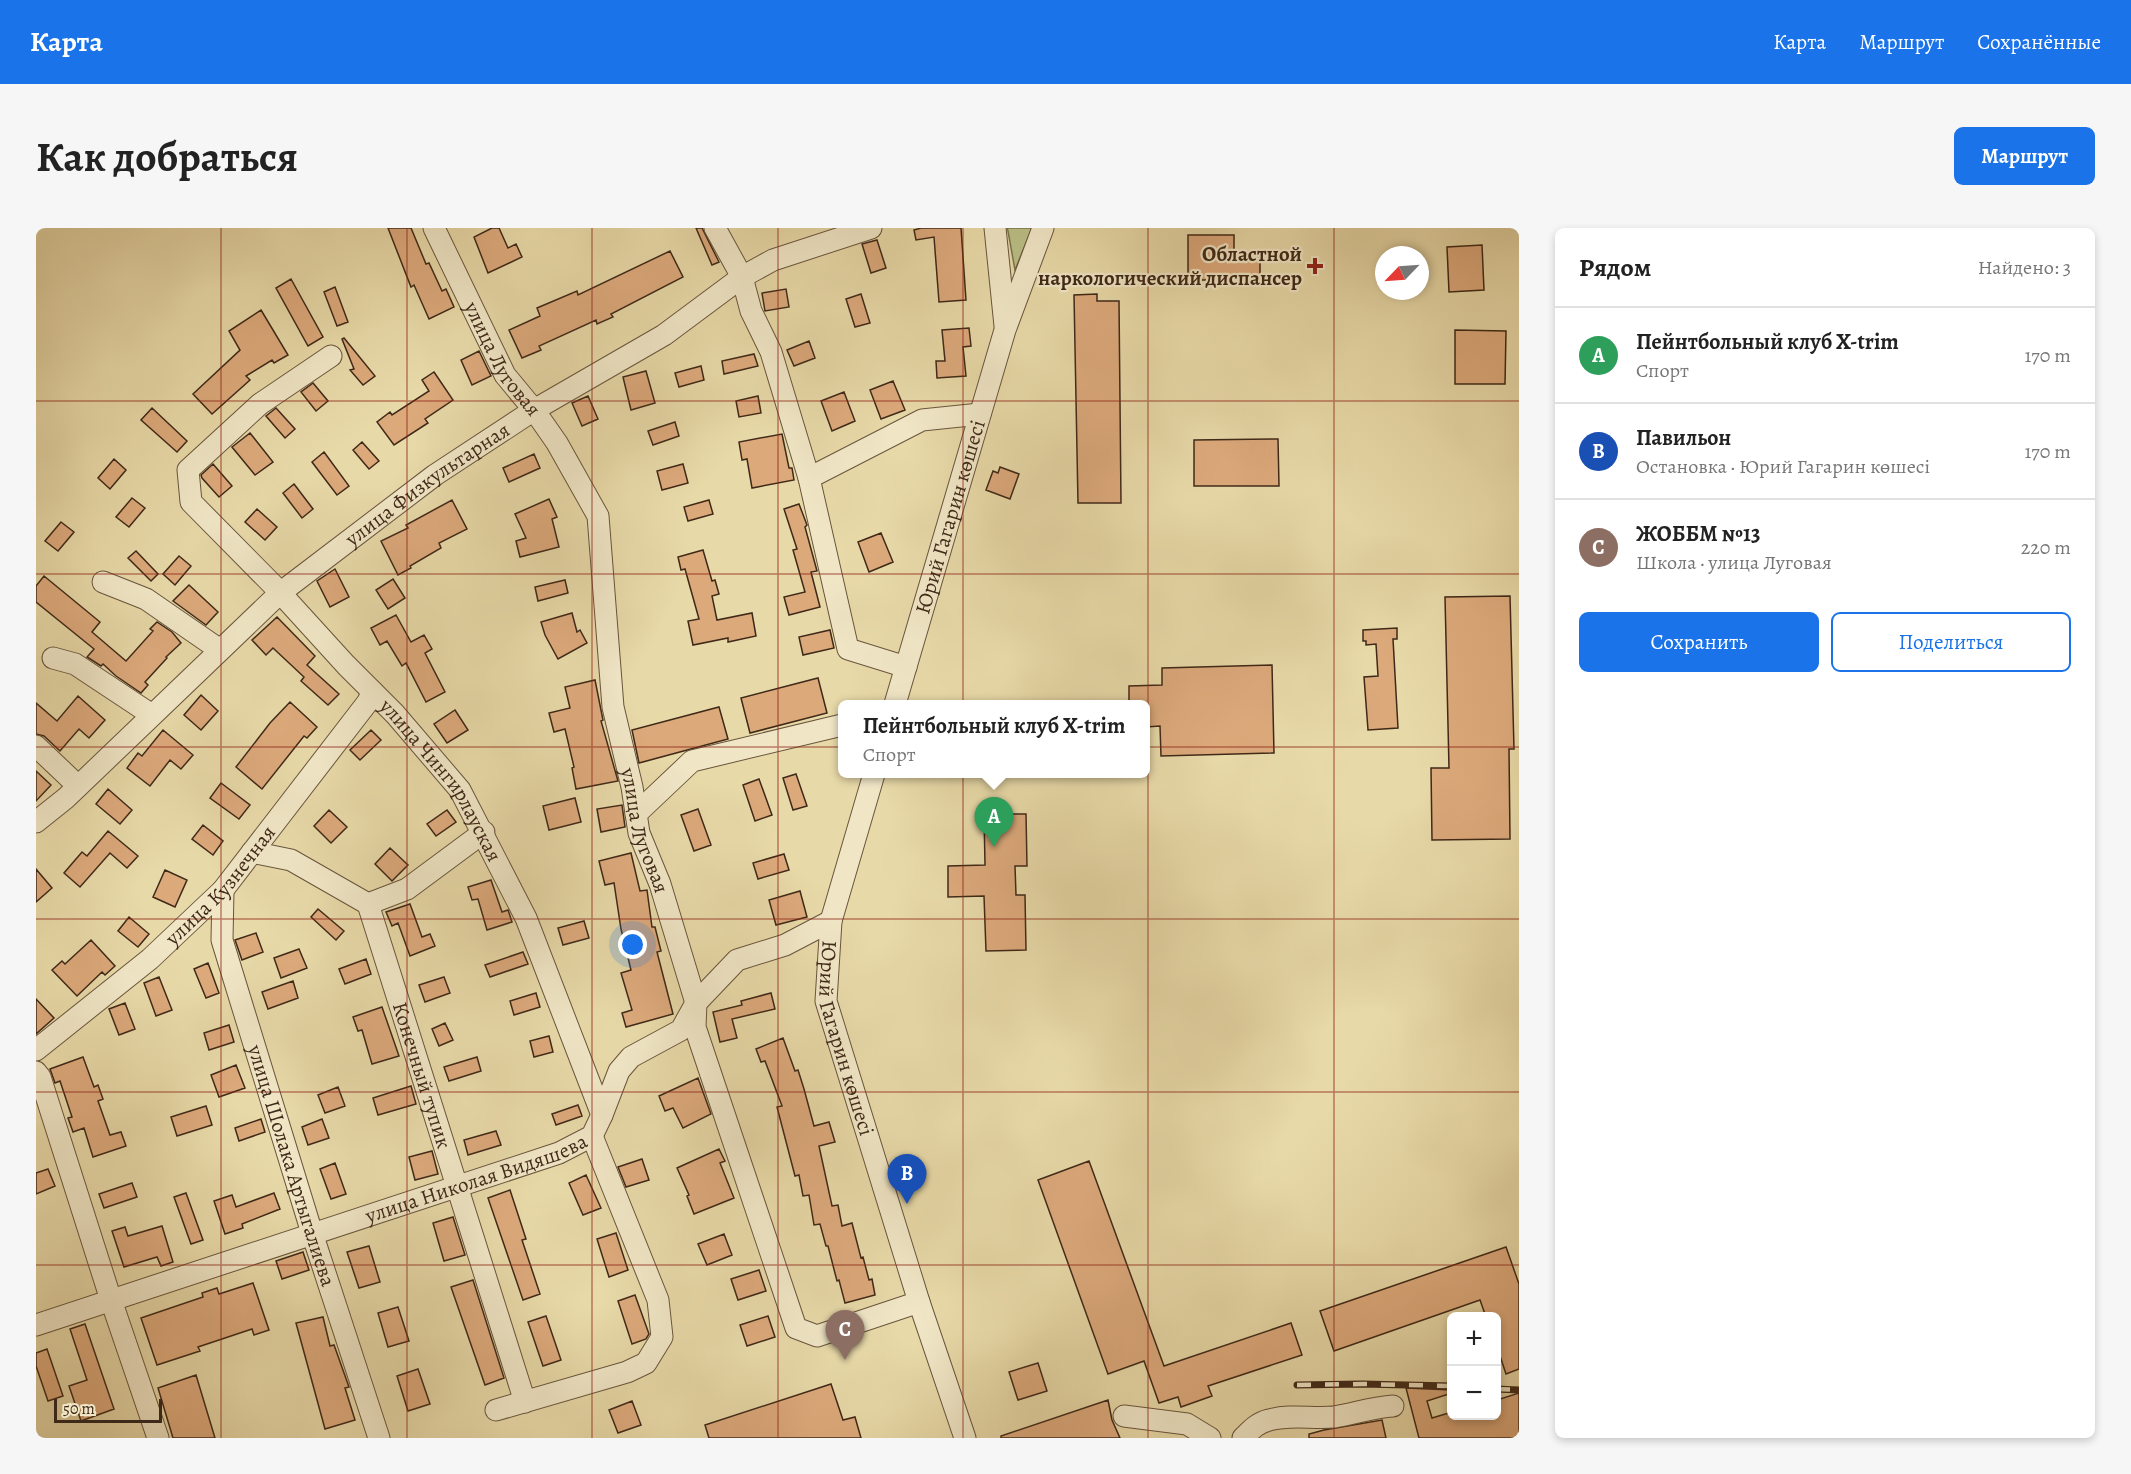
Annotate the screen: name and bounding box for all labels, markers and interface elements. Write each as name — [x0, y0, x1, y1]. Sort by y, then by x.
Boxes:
text: Карта — [30, 23, 103, 61]
text: Карта — [1773, 28, 1826, 56]
text: Маршрут — [1859, 28, 1944, 56]
text: Сохранённые — [1977, 28, 2101, 56]
button: Маршрут — [1954, 127, 2095, 185]
text: Как добраться — [36, 128, 298, 185]
place label: Областной наркологический диспансер — [1038, 240, 1302, 292]
north arrow — [1375, 246, 1429, 300]
text: Рядом — [1579, 250, 1651, 285]
text: Найдено: 3 — [1978, 254, 2071, 281]
marker: Областной наркологический диспансер — [1306, 257, 1324, 275]
street label: улица Луговая — [457, 296, 547, 422]
text: Пейнтбольный клуб X-trim — [1636, 327, 1899, 357]
text: A — [1592, 342, 1605, 369]
text: 170 m — [2025, 342, 2071, 369]
text: Спорт — [1636, 357, 1689, 384]
street label: улица Физкультарная — [338, 416, 515, 553]
street label: Юрий Гагарин көшесі — [908, 417, 992, 617]
text: Павильон — [1636, 423, 1731, 453]
text: B — [1592, 438, 1605, 465]
text: 170 m — [2025, 438, 2071, 465]
text: Остановка · Юрий Гагарин көшесі — [1636, 453, 1930, 480]
text: ЖОББМ №13 — [1636, 519, 1760, 549]
text: C — [1592, 534, 1605, 561]
text: 220 m — [2021, 534, 2071, 561]
text: Школа · улица Луговая — [1636, 549, 1832, 576]
button: Сохранить — [1579, 612, 1819, 672]
button: Поделиться — [1831, 612, 2071, 672]
street label: улица Чингирлауская — [373, 692, 509, 866]
popup — [838, 700, 1150, 778]
text: Пейнтбольный клуб X-trim — [863, 711, 1125, 741]
text: Спорт — [863, 741, 916, 768]
street label: улица Луговая — [614, 764, 676, 896]
pin: A — [974, 798, 1014, 847]
street label: улица Кузнечная — [158, 819, 282, 952]
your location — [618, 930, 647, 959]
street label: Юрий Гагарин көшесі — [812, 940, 881, 1139]
street label: Конечный тупик — [386, 998, 458, 1152]
street label: улица Шолака Артыгалиева — [241, 1040, 343, 1290]
street label: улица Николая Видяшева — [361, 1127, 592, 1230]
pin: B — [888, 1154, 926, 1204]
pin: C — [826, 1310, 864, 1360]
map controls — [1447, 1312, 1501, 1420]
button: + — [1447, 1312, 1501, 1366]
button: − — [1447, 1366, 1501, 1420]
scale bar — [54, 1396, 162, 1424]
text: 50 m — [63, 1398, 95, 1420]

